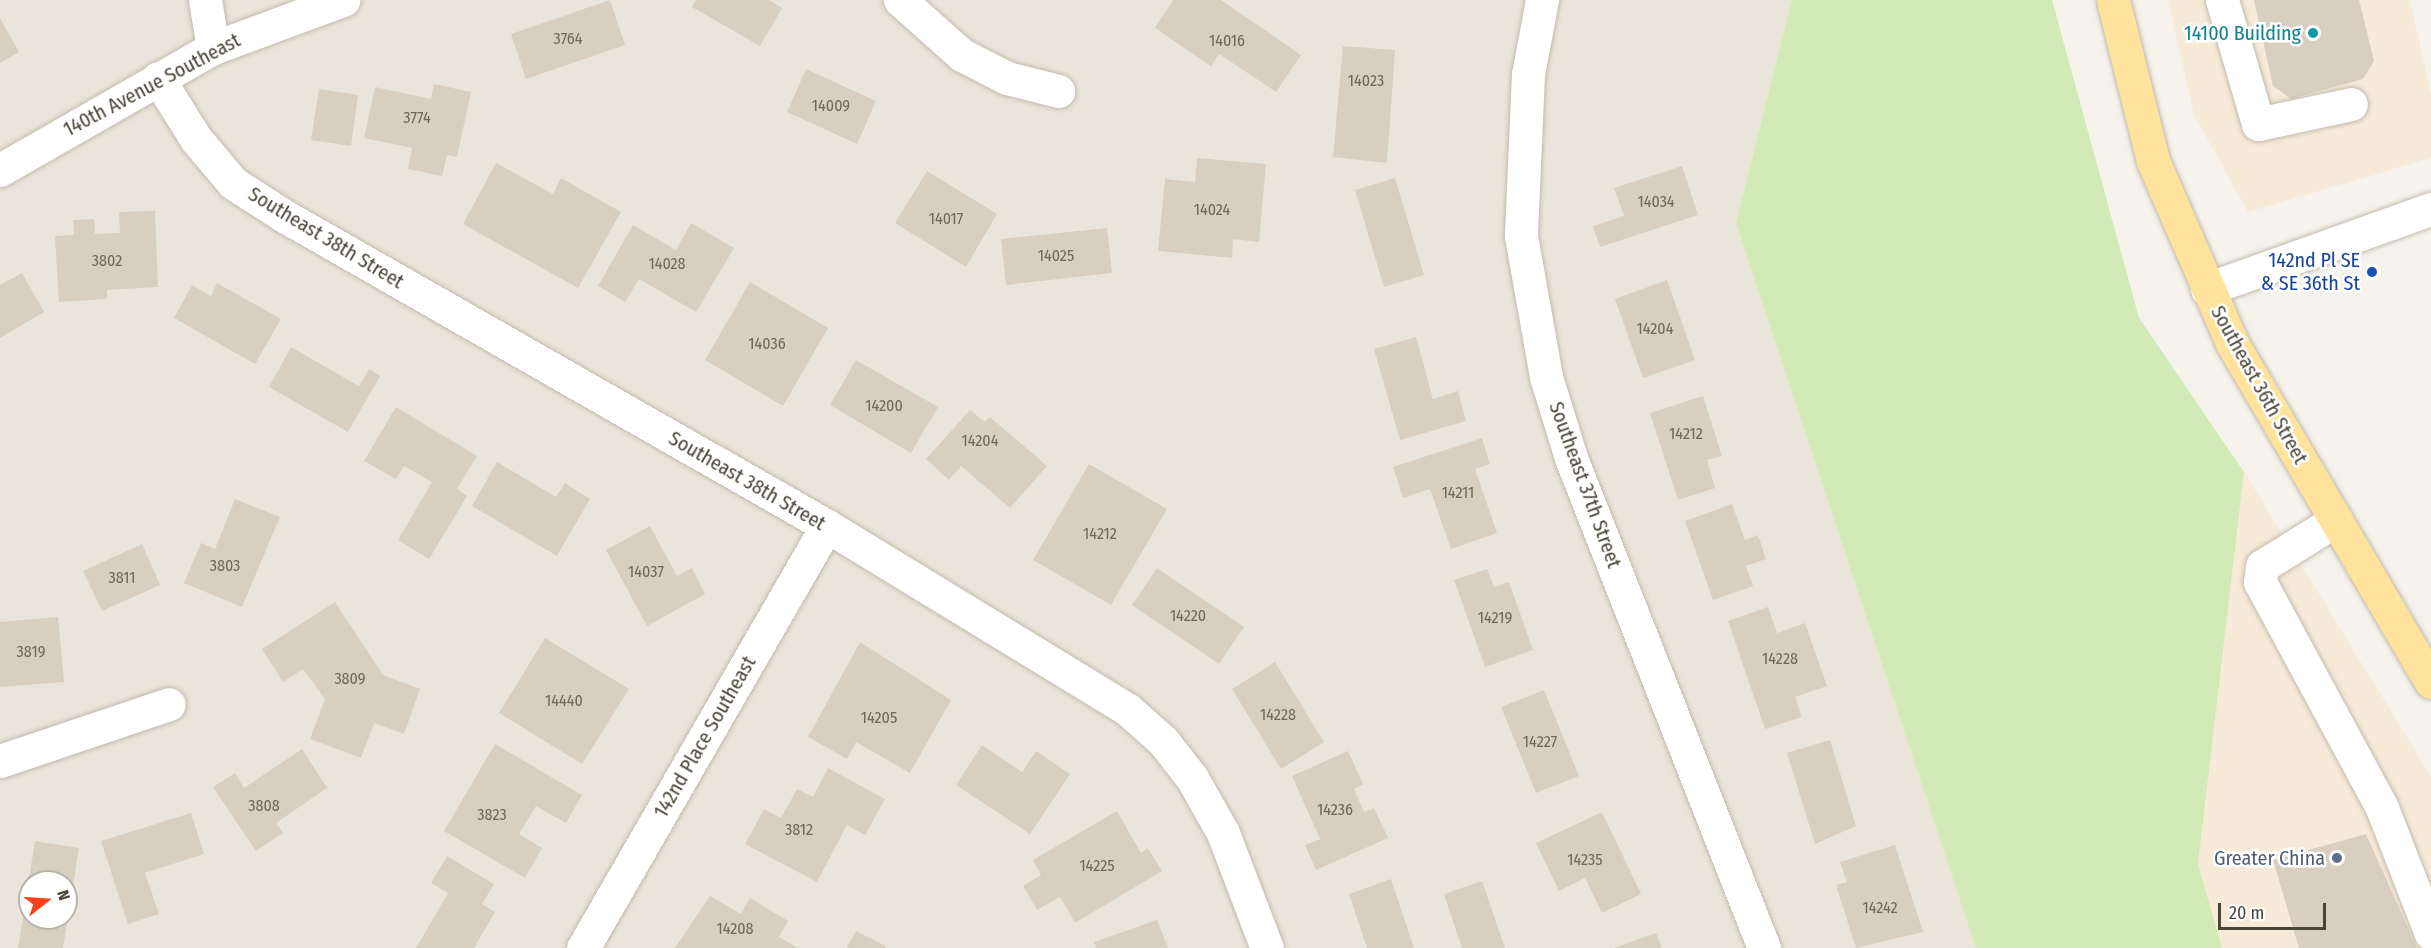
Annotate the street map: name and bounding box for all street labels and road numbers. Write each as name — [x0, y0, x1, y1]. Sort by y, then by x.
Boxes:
street label: 140th Avenue Southeast — [59, 28, 245, 142]
street label: Southeast 38th Street — [244, 182, 408, 294]
street label: Southeast 36th Street — [2206, 302, 2312, 468]
street label: Southeast 37th Street — [1544, 399, 1626, 571]
street label: Southeast 38th Street — [664, 426, 830, 536]
street label: 142nd Place Southeast — [649, 652, 761, 822]

